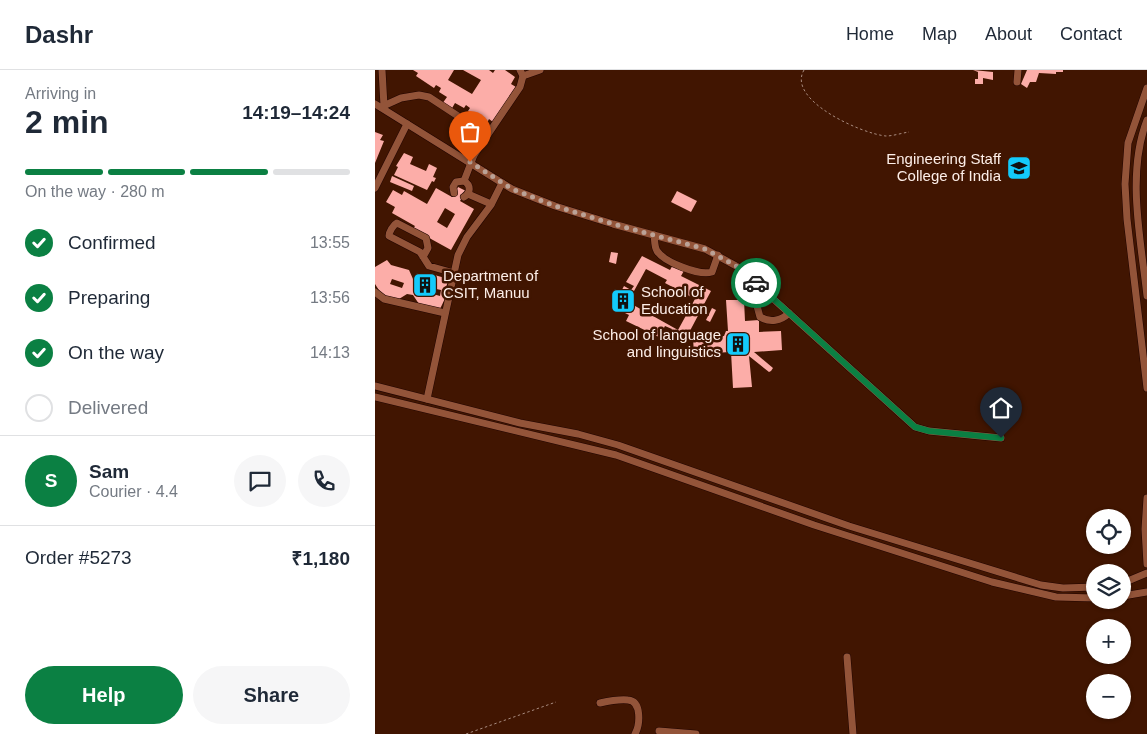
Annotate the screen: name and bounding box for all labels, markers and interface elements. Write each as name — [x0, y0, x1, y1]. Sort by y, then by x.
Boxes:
text: Dashr — [25, 21, 93, 48]
text: Home — [846, 24, 894, 44]
text: Map — [922, 24, 957, 44]
text: About — [985, 24, 1032, 44]
text: Contact — [1060, 24, 1122, 44]
text: Arriving in — [25, 85, 96, 102]
text: 14:19–14:24 — [242, 102, 350, 123]
text: 2 min — [25, 104, 109, 140]
pin — [449, 111, 491, 162]
icon: bag — [456, 118, 484, 146]
place label: Engineering Staff College of India — [886, 150, 1002, 184]
school or university icon: Engineering Staff College of India — [1006, 155, 1032, 181]
text: On the way · 280 m — [25, 183, 165, 200]
icon: check — [25, 229, 53, 257]
text: Confirmed — [68, 232, 156, 253]
text: 13:55 — [310, 234, 350, 251]
courier — [731, 258, 781, 308]
place label: Department of CSIT, Manuu — [443, 267, 539, 301]
icon: car — [742, 269, 770, 297]
building icon: Department of CSIT, Manuu — [412, 272, 438, 298]
place label: School of Education — [641, 283, 708, 317]
icon: check — [25, 284, 53, 312]
text: Preparing — [68, 287, 150, 308]
building icon: School of Education — [610, 288, 636, 314]
text: 13:56 — [310, 289, 350, 306]
place label: School of language and linguistics — [593, 326, 721, 360]
building icon: School of language and linguistics — [725, 331, 751, 357]
icon: check — [25, 339, 53, 367]
text: On the way — [68, 342, 164, 363]
text: 14:13 — [310, 344, 350, 361]
pin — [980, 387, 1022, 438]
icon: home — [987, 394, 1015, 422]
text: Delivered — [68, 397, 148, 418]
button: chat — [234, 455, 286, 507]
button: phone — [298, 455, 350, 507]
text: Sam — [89, 461, 129, 482]
text: S — [45, 470, 57, 491]
text: Courier · 4.4 — [89, 483, 178, 500]
map controls — [1086, 509, 1131, 719]
button: locate — [1086, 509, 1131, 554]
text: Order #5273 — [25, 547, 132, 568]
text: ₹1,180 — [292, 548, 350, 569]
button: layers — [1086, 564, 1131, 609]
button: + — [1086, 619, 1131, 664]
button: Help — [25, 666, 183, 724]
button: Share — [193, 666, 350, 724]
button: − — [1086, 674, 1131, 719]

